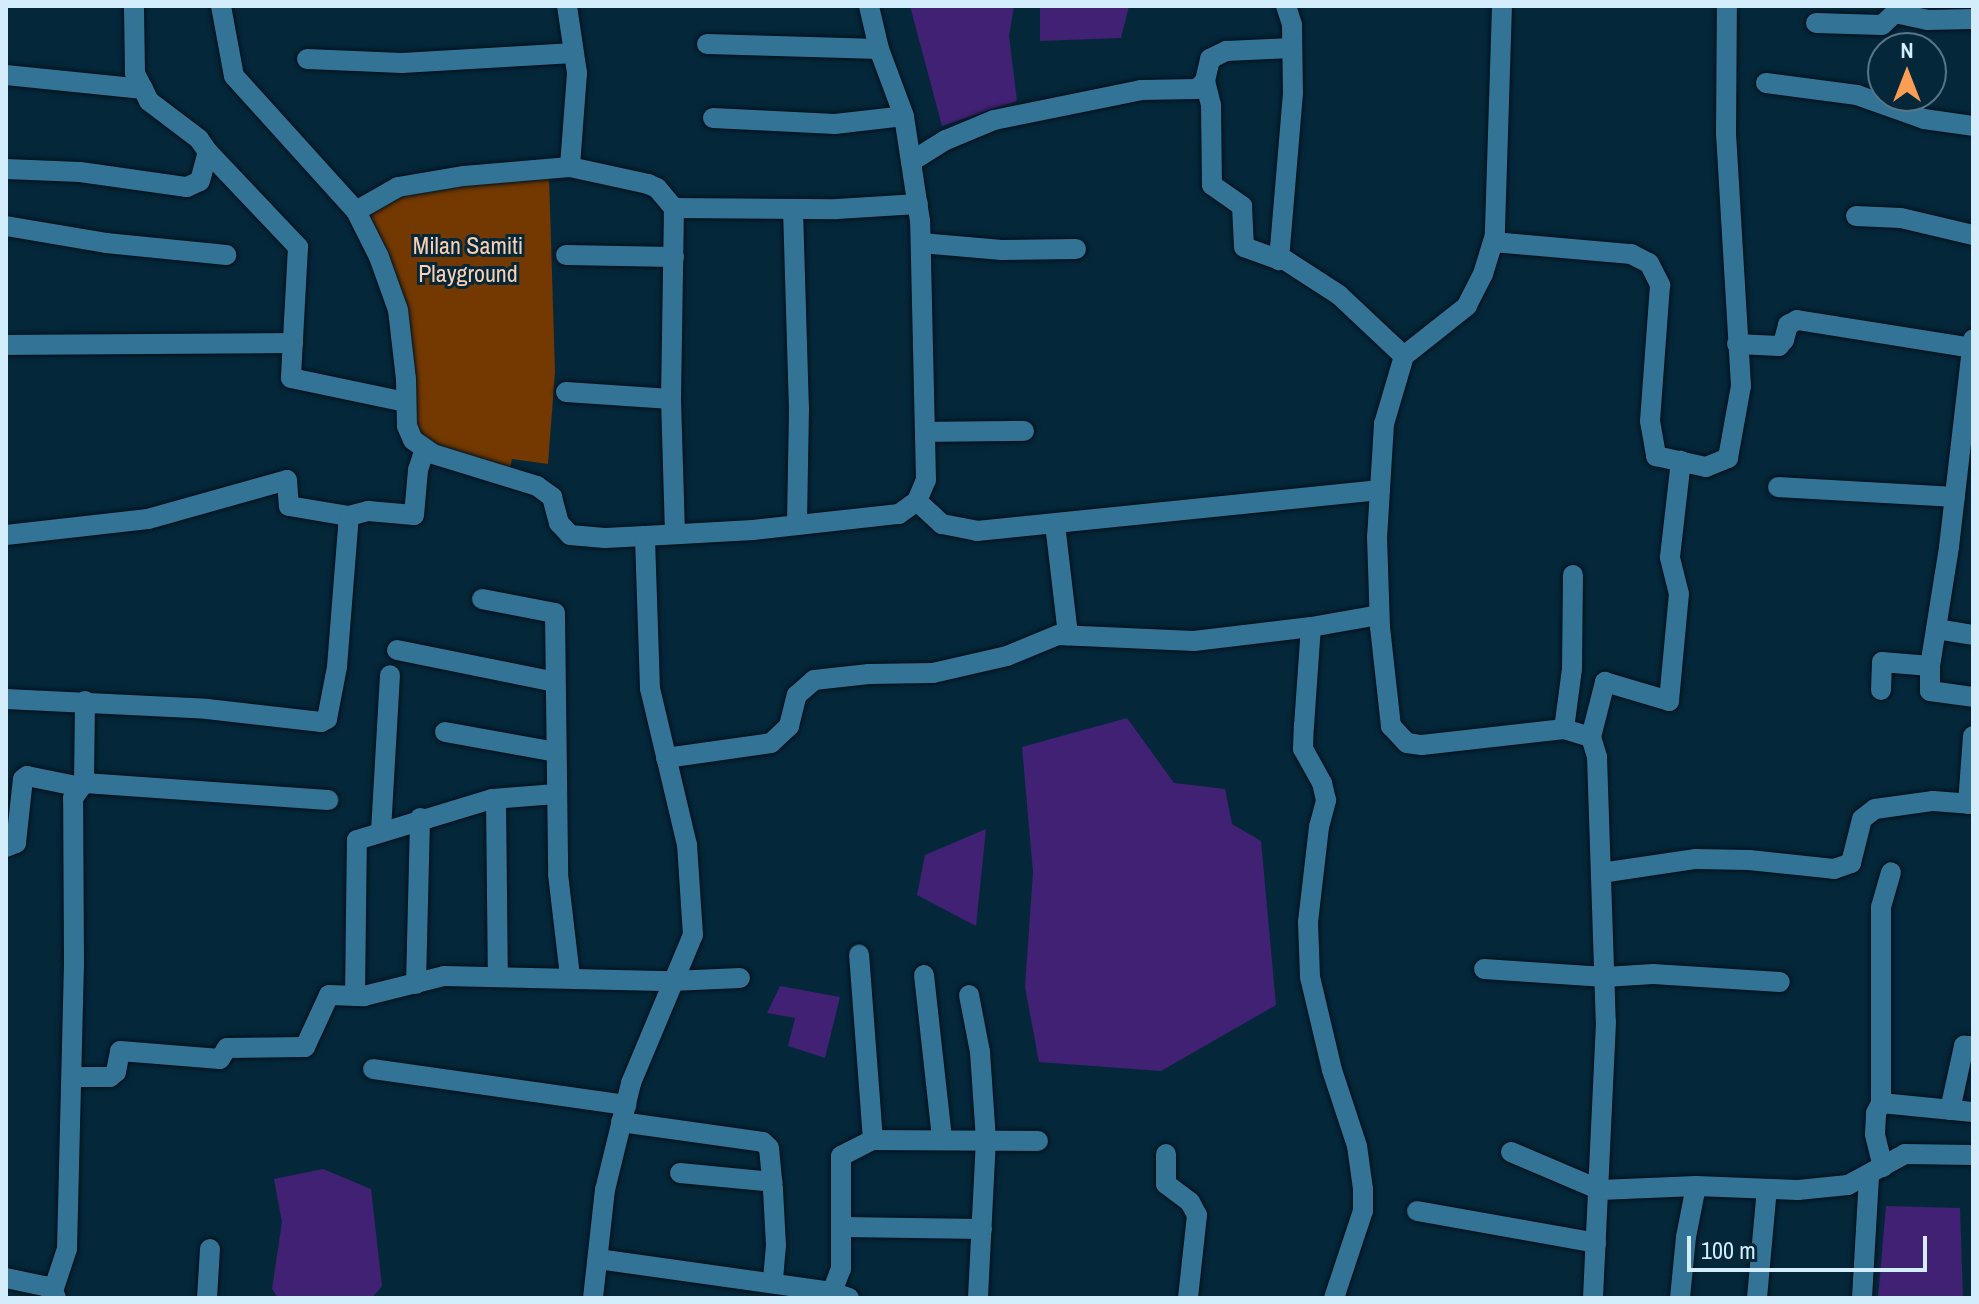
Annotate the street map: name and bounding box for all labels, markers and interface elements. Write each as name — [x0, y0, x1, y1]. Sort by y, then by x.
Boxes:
north arrow — [1867, 32, 1947, 112]
text: N — [1900, 35, 1914, 65]
park label: Milan Samiti Playground — [413, 232, 523, 288]
scale bar — [1691, 1220, 1931, 1270]
text: 100 m — [1701, 1234, 1756, 1266]

